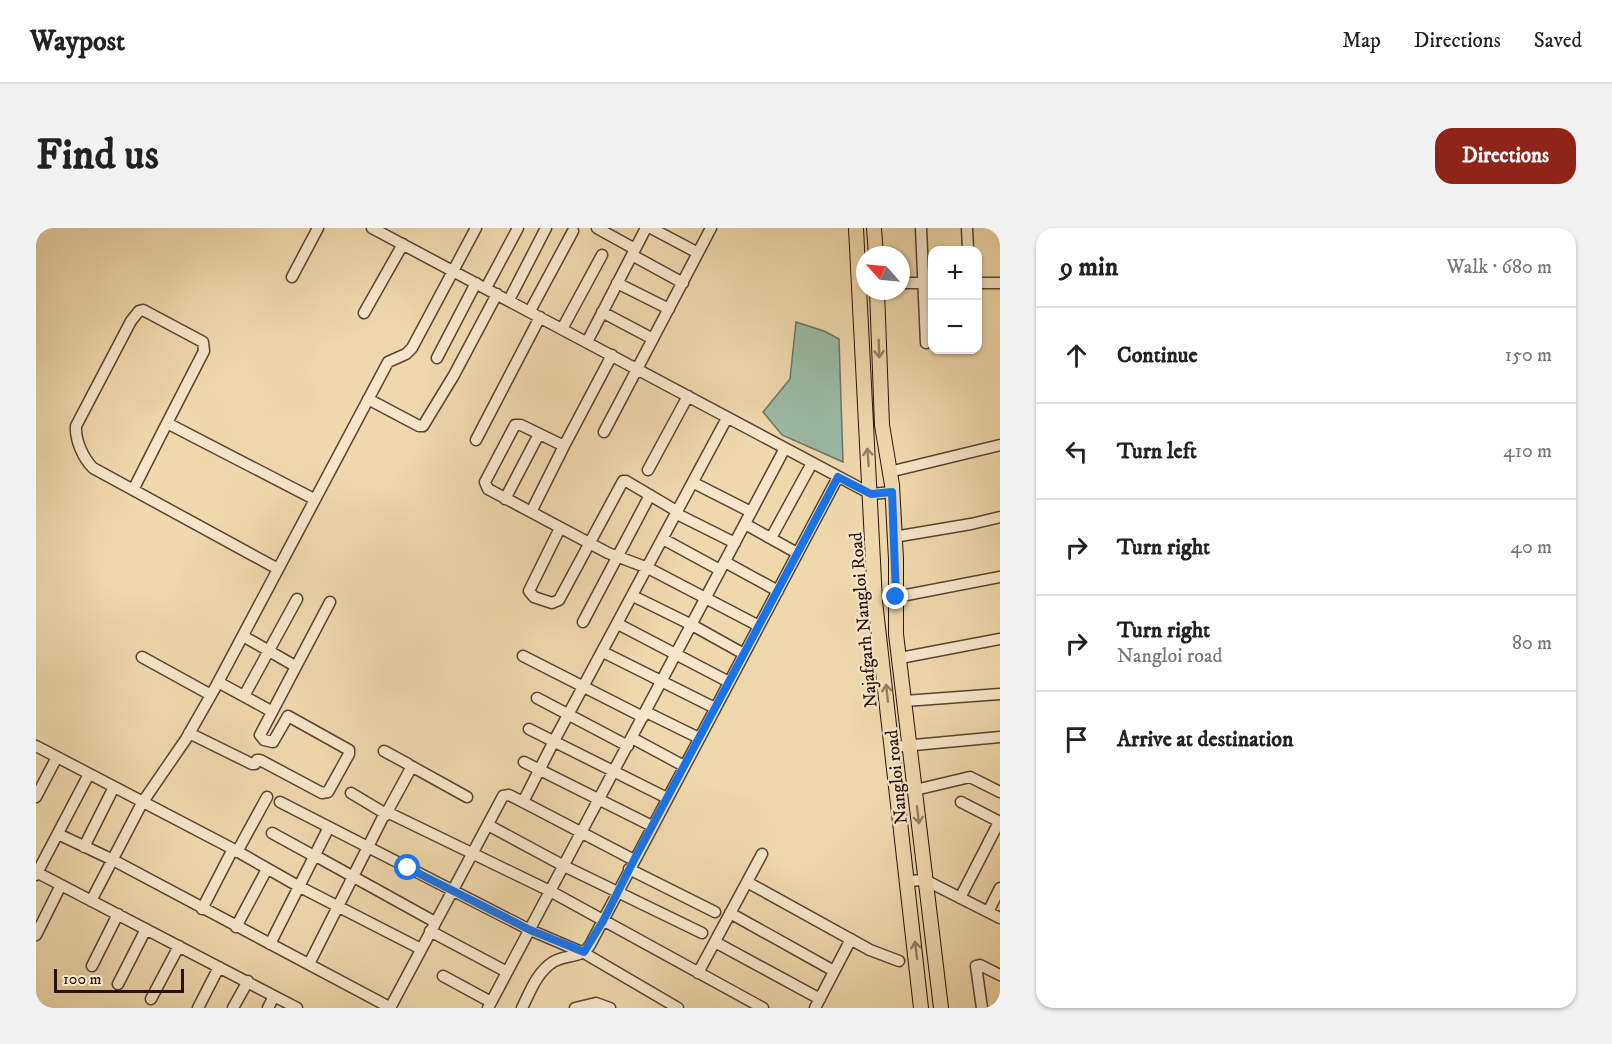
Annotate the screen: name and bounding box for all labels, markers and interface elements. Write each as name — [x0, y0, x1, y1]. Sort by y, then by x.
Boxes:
text: Waypost — [30, 24, 125, 59]
text: Map — [1342, 28, 1381, 54]
text: Directions — [1414, 28, 1501, 54]
text: Saved — [1534, 28, 1582, 54]
button: Directions — [1435, 128, 1576, 184]
text: Find us — [36, 130, 159, 182]
north arrow — [856, 246, 910, 300]
map controls — [928, 246, 982, 354]
button: + — [928, 246, 982, 300]
text: 9 min — [1060, 251, 1118, 284]
text: Walk · 680 m — [1447, 255, 1552, 280]
button: − — [928, 300, 982, 354]
one-way arrow — [874, 339, 885, 359]
icon: ahead — [1060, 339, 1093, 372]
text: Continue — [1117, 342, 1198, 369]
text: 150 m — [1505, 343, 1552, 368]
icon: left — [1060, 435, 1093, 468]
text: Turn left — [1117, 438, 1197, 465]
text: 410 m — [1503, 439, 1552, 464]
one-way arrow — [862, 448, 873, 468]
street label: Najafgarh Nangloi Road — [845, 531, 883, 709]
icon: right — [1060, 531, 1093, 564]
text: Turn right — [1117, 534, 1210, 561]
text: 40 m — [1510, 535, 1552, 560]
route end — [882, 583, 908, 609]
text: Turn right — [1117, 617, 1210, 644]
icon: right — [1060, 627, 1093, 660]
text: 80 m — [1512, 631, 1552, 656]
text: Nangloi road — [1117, 644, 1222, 669]
one-way arrow — [881, 684, 892, 704]
icon: arrive — [1060, 723, 1093, 756]
text: Arrive at destination — [1117, 726, 1294, 753]
street label: Nangloi road — [881, 729, 913, 825]
one-way arrow — [913, 805, 924, 825]
route start — [394, 854, 420, 880]
one-way arrow — [910, 940, 921, 960]
scale bar — [54, 966, 184, 994]
text: 100 m — [63, 969, 102, 989]

